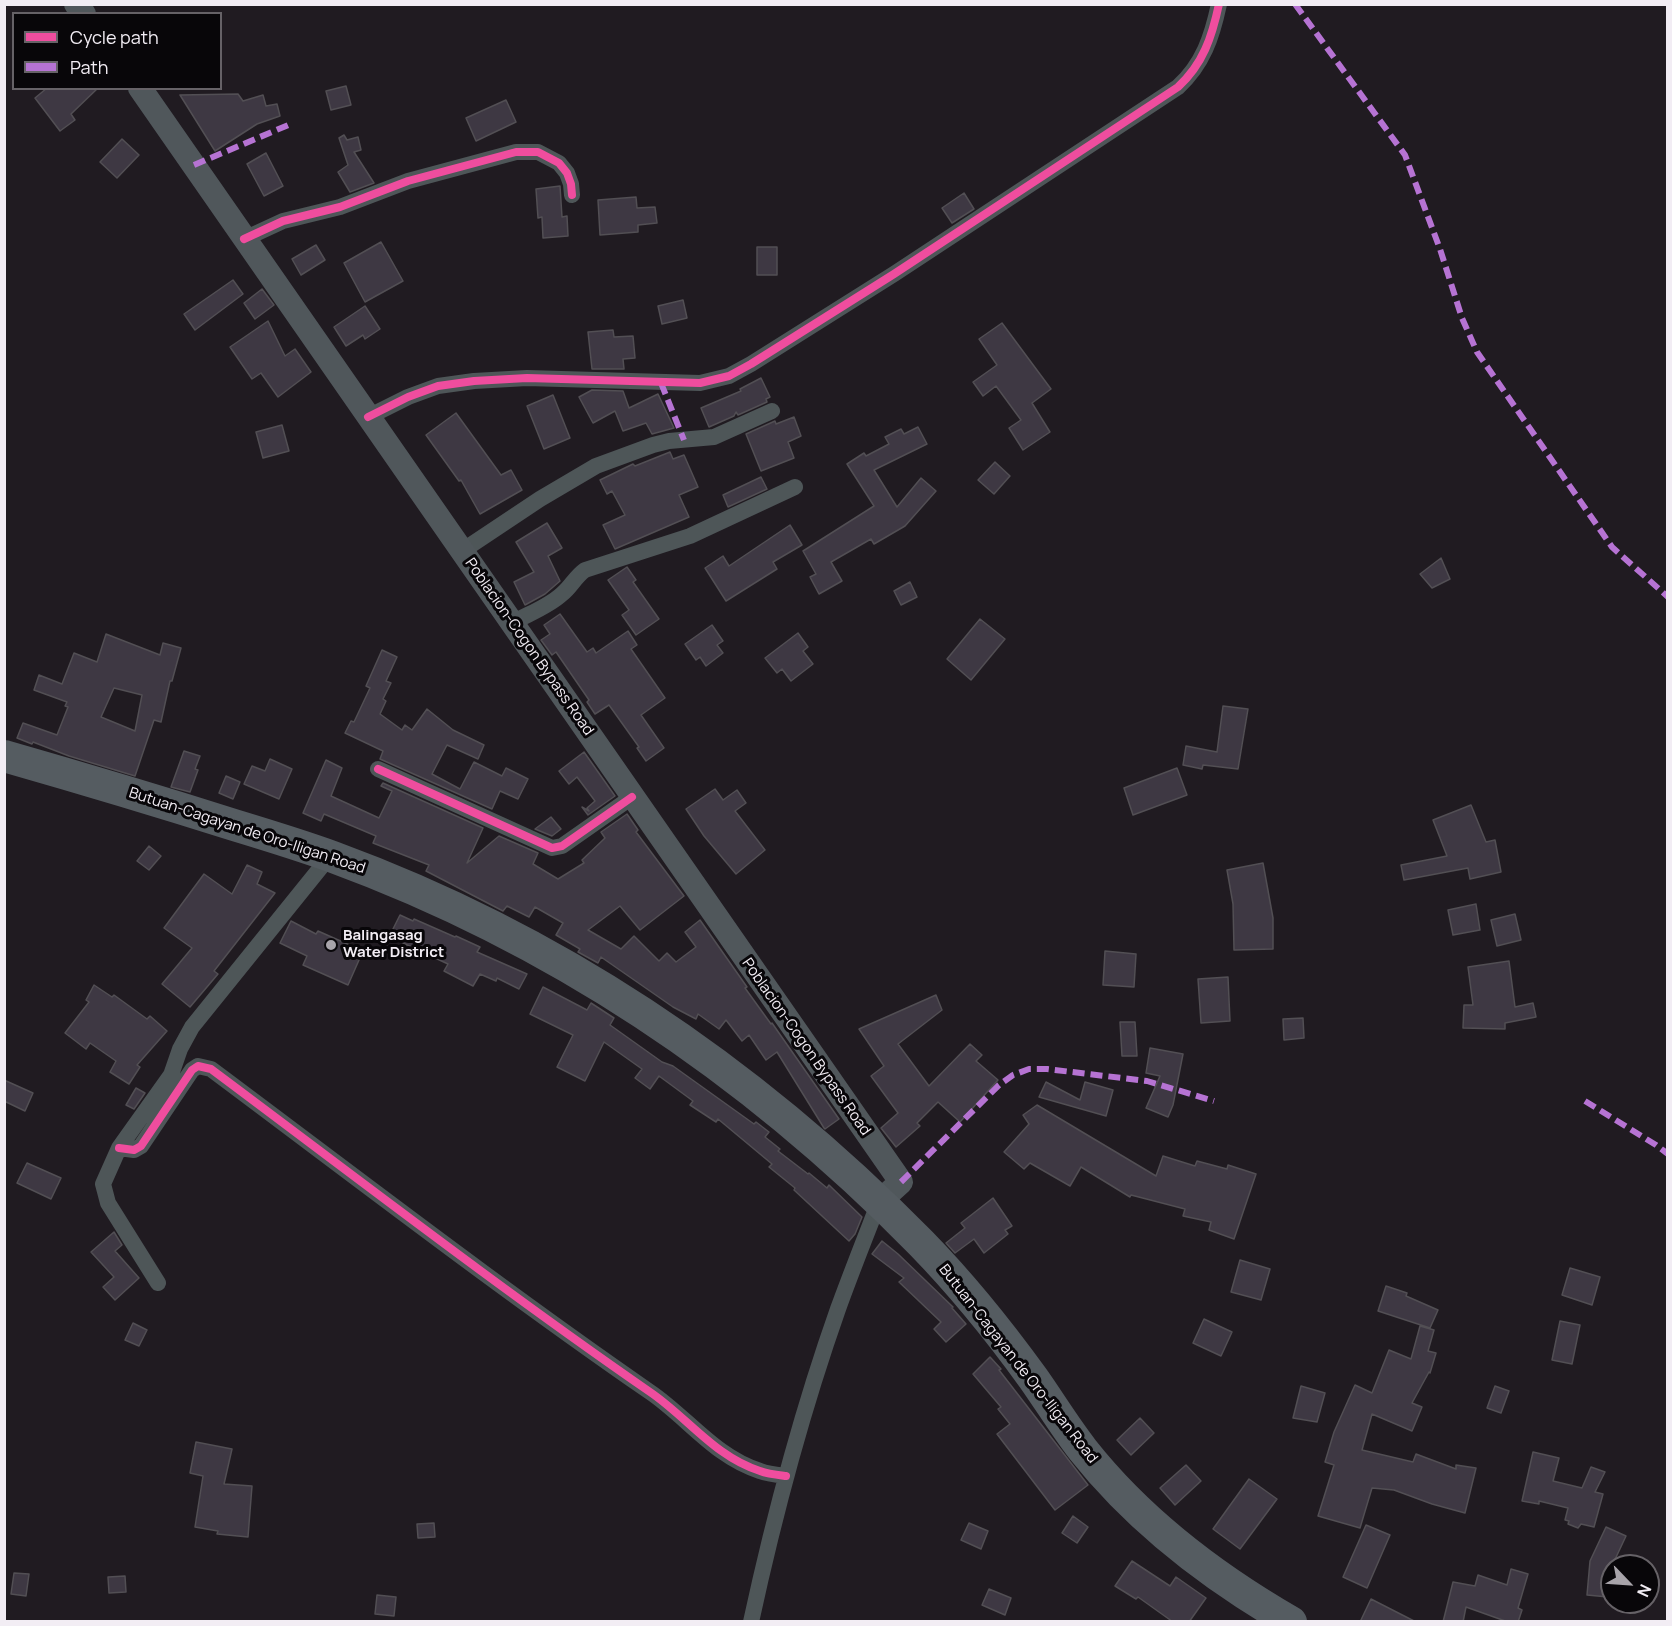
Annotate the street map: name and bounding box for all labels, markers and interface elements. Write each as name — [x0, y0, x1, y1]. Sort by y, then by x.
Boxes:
legend — [12, 12, 222, 90]
text: Cycle path — [70, 25, 159, 49]
text: Path — [70, 55, 108, 79]
street label: Poblacion-Cogon Bypass Road — [461, 555, 597, 739]
street label: Butuan-Cagayan de Oro-Iligan Road — [127, 784, 367, 878]
place label: Balingasag Water District — [343, 927, 444, 962]
marker: Balingasag Water District — [324, 938, 338, 952]
street label: Poblacion-Cogon Bypass Road — [738, 955, 874, 1139]
street label: Butuan-Cagayan de Oro-Iligan Road — [935, 1261, 1101, 1467]
north arrow — [1600, 1554, 1660, 1614]
text: N — [1632, 1581, 1657, 1601]

